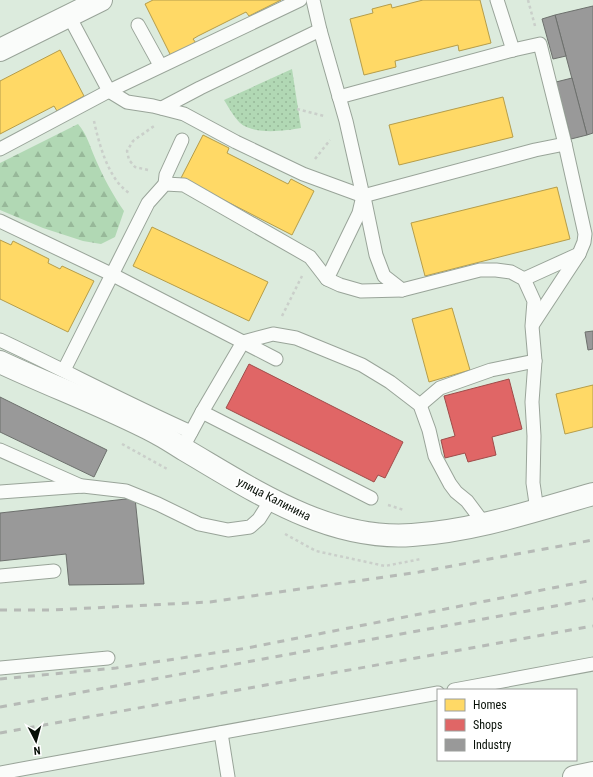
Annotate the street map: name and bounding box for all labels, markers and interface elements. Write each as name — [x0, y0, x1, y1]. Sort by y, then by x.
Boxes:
street label: улица Калинина — [235, 474, 313, 524]
legend — [437, 689, 577, 761]
text: Homes — [473, 698, 507, 712]
text: Shops — [473, 718, 502, 732]
north arrow — [16, 721, 56, 761]
text: Industry — [473, 738, 511, 752]
text: N — [33, 744, 41, 757]

